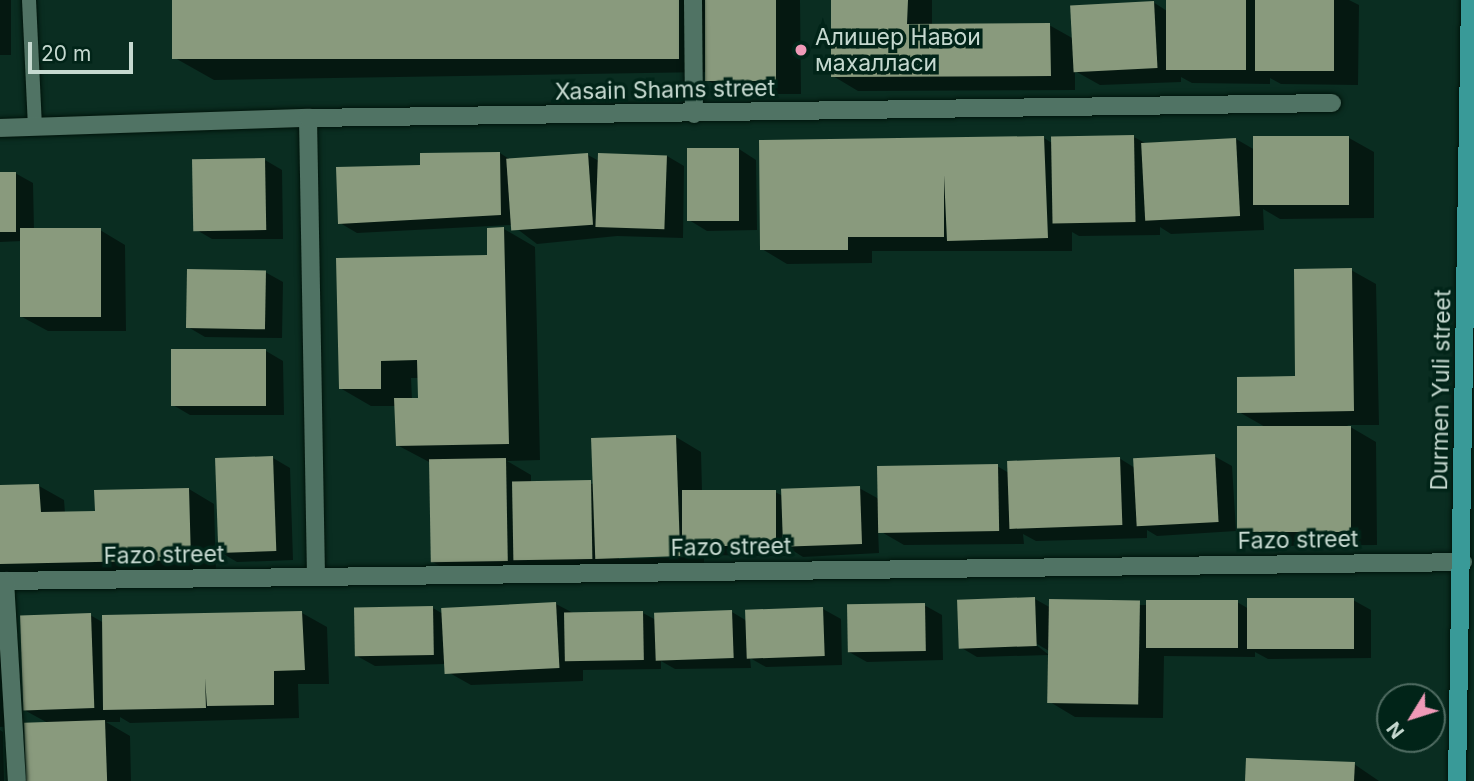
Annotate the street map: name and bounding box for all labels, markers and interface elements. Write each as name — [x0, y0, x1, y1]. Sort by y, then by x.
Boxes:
place label: Алишер Навои махалласи — [815, 23, 981, 77]
scale bar — [32, 28, 136, 72]
text: 20 m — [41, 41, 91, 66]
marker: Алишер Навои махалласи — [793, 42, 809, 58]
street label: Xasain Shams street — [555, 74, 775, 106]
street label: Durmen Yuli street — [1425, 289, 1457, 491]
street label: Fazo street — [1237, 525, 1359, 555]
street label: Fazo street — [670, 532, 792, 562]
street label: Fazo street — [103, 540, 225, 570]
north arrow — [1376, 683, 1446, 753]
text: N — [1382, 717, 1409, 743]

